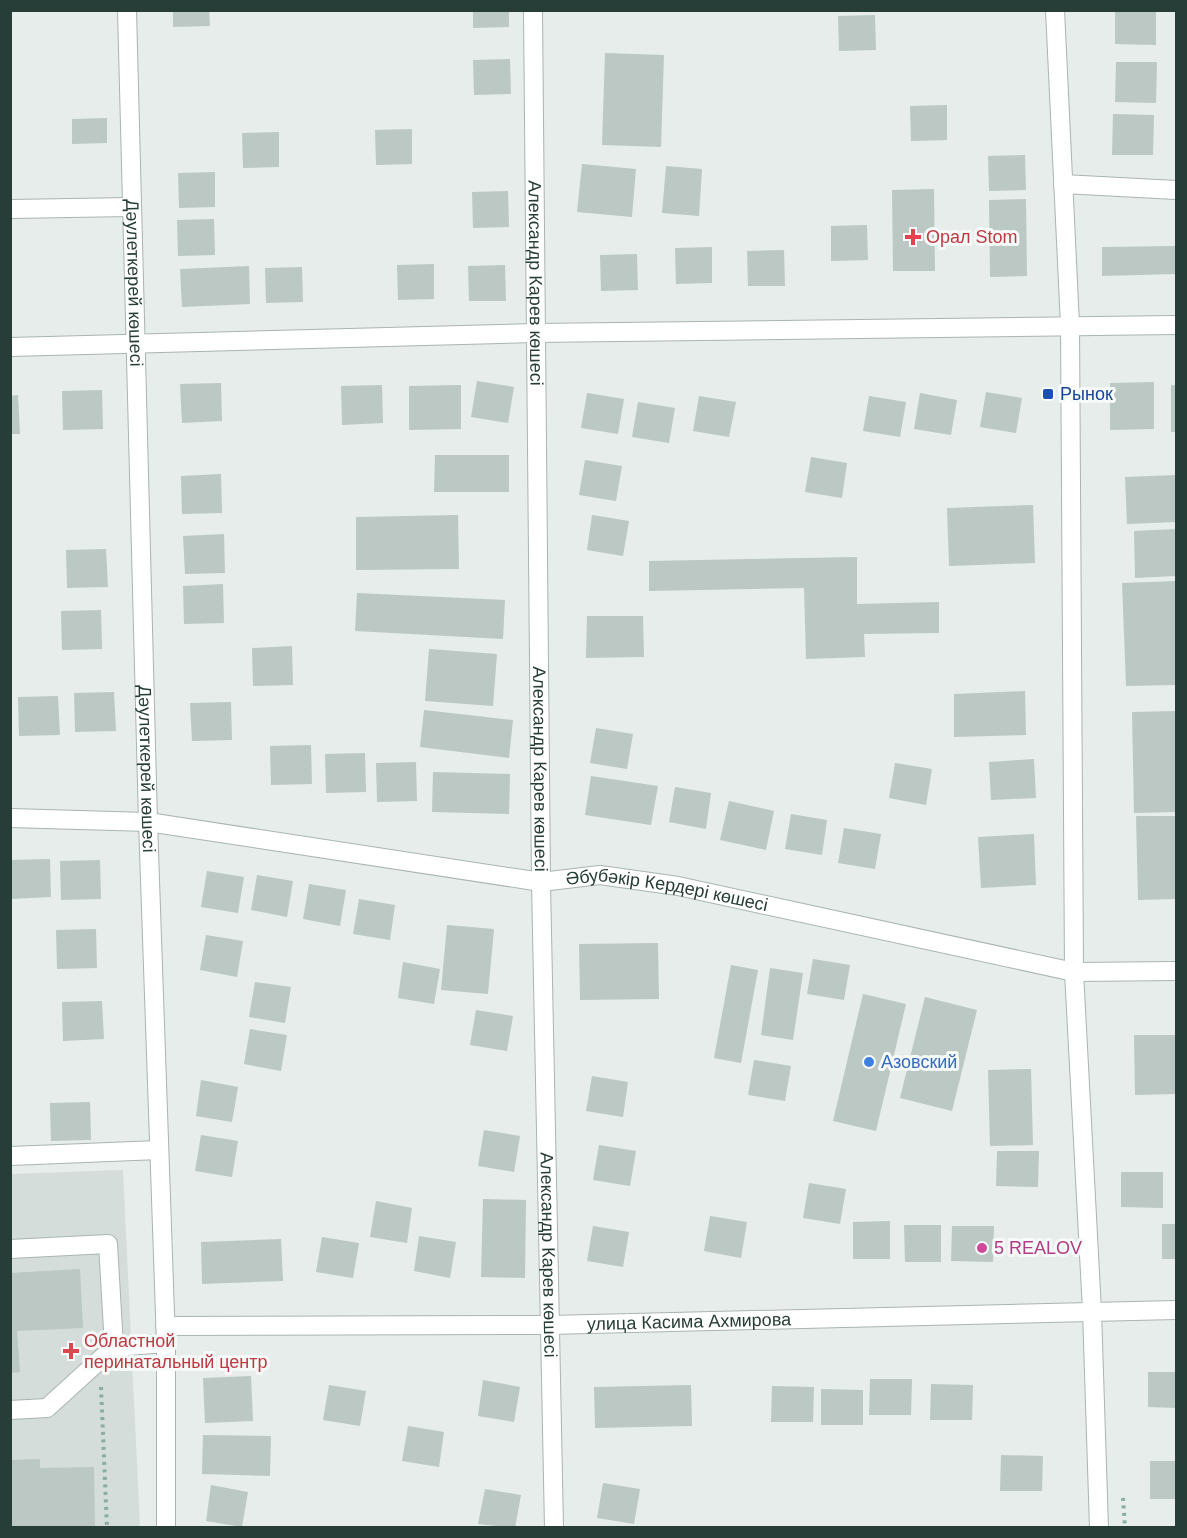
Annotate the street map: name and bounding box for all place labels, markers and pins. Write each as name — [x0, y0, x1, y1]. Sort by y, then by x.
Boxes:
place label: Орал Stom — [926, 227, 1018, 247]
marker: Орал Stom — [904, 228, 922, 246]
place label: Рынок — [1060, 384, 1113, 404]
marker: Рынок — [1041, 387, 1055, 401]
place label: Азовский — [881, 1052, 957, 1072]
marker: Азовский — [862, 1055, 876, 1069]
place label: 5 REALOV — [994, 1238, 1082, 1258]
marker: 5 REALOV — [975, 1241, 989, 1255]
place label: Областной перинатальный центр — [84, 1331, 268, 1372]
marker: Областной перинатальный центр — [62, 1342, 80, 1360]

